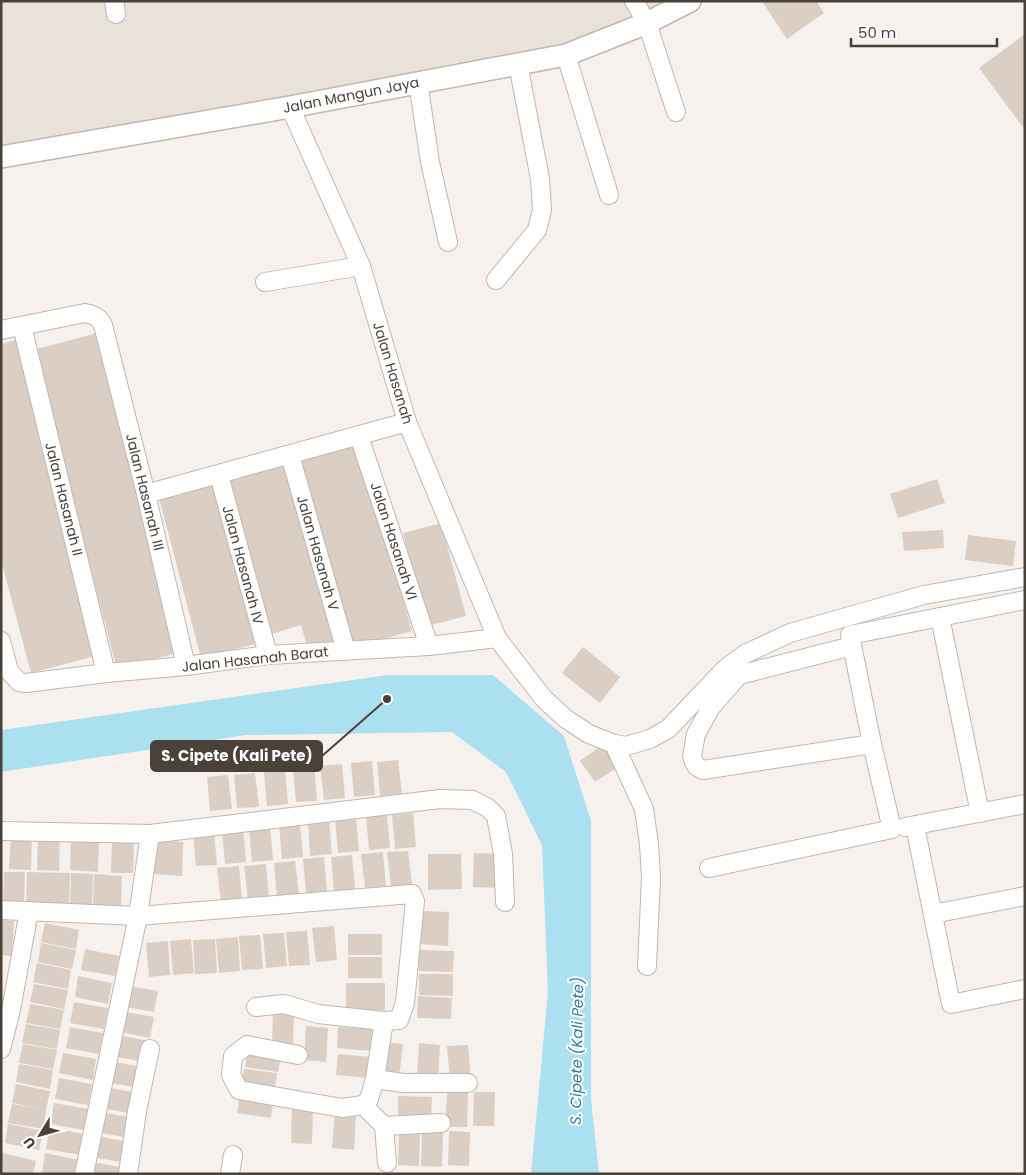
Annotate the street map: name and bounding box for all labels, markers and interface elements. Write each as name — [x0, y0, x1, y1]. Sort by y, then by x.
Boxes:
scale bar — [851, 15, 997, 47]
text: 50 m — [858, 22, 896, 43]
street label: Jalan Mangun Jaya — [281, 72, 421, 118]
street label: Jalan Hasanah — [368, 319, 418, 427]
street label: Jalan Hasanah III — [121, 431, 169, 553]
street label: Jalan Hasanah II — [40, 440, 88, 558]
street label: Jalan Hasanah VI — [366, 480, 422, 602]
street label: Jalan Hasanah V — [292, 493, 344, 613]
street label: Jalan Hasanah IV — [217, 503, 269, 627]
street label: Jalan Hasanah Barat — [181, 641, 329, 677]
callout: S. Cipete (Kali Pete) — [151, 741, 322, 771]
text: S. Cipete (Kali Pete) — [161, 745, 313, 766]
water label: S. Cipete (Kali Pete) — [565, 977, 588, 1125]
north arrow — [15, 1110, 65, 1160]
text: U — [19, 1133, 41, 1153]

